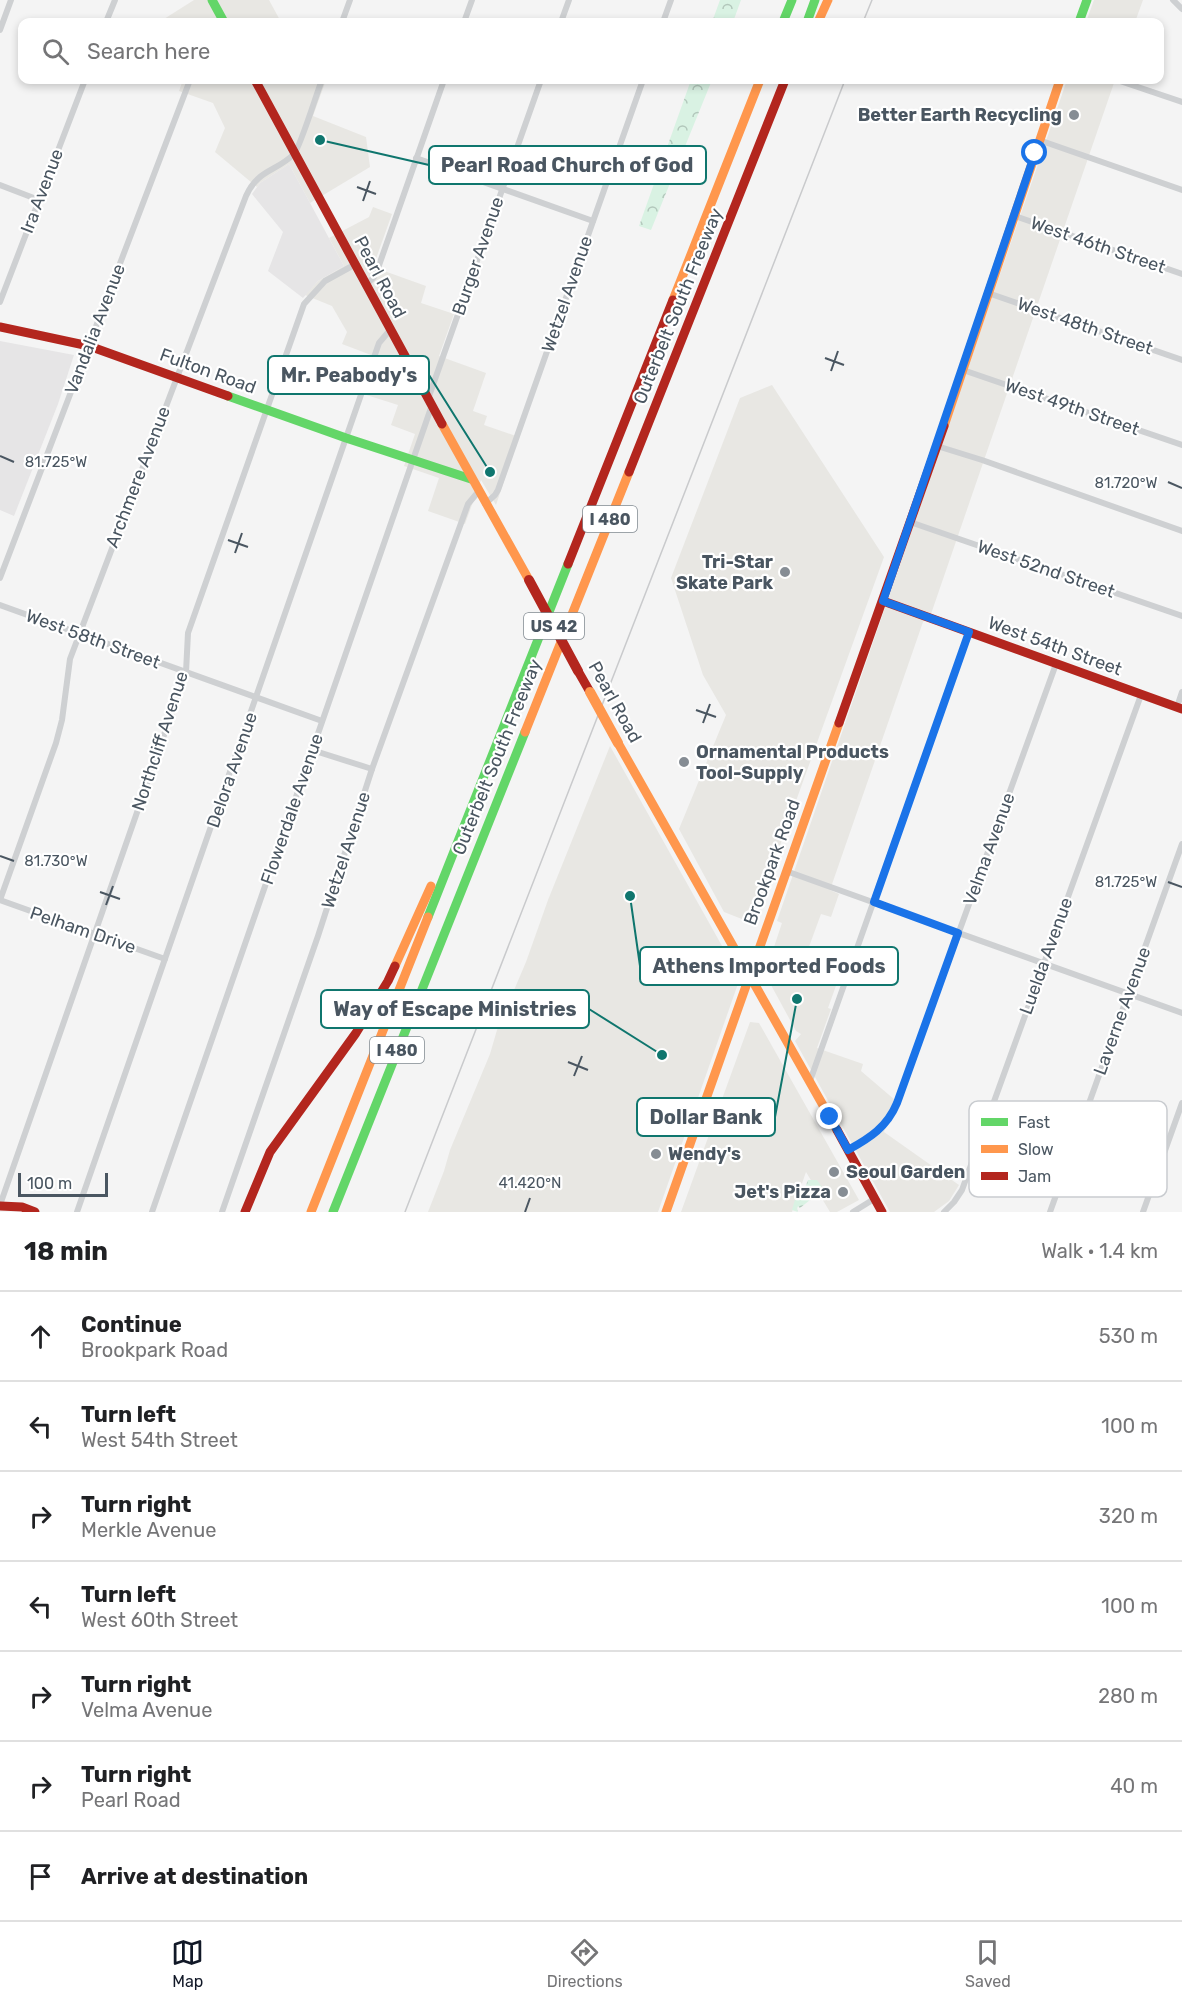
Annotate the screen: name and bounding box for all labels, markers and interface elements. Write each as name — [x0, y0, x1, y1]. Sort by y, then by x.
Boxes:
search box — [18, 18, 1164, 84]
icon: search — [39, 35, 72, 68]
text: Search here — [87, 38, 210, 65]
place label: Better Earth Recycling — [858, 104, 1062, 126]
marker: Better Earth Recycling — [1067, 108, 1081, 122]
route start — [1021, 139, 1047, 165]
street label: Ira Avenue — [16, 146, 68, 236]
callout: Pearl Road Church of God — [429, 146, 706, 184]
text: Pearl Road Church of God — [441, 153, 693, 177]
street label: Burger Avenue — [447, 194, 509, 318]
street label: Outerbelt South Freeway — [629, 205, 727, 407]
street label: West 46th Street — [1028, 212, 1168, 278]
street label: Pearl Road — [349, 232, 411, 322]
street label: Wetzel Avenue — [537, 233, 597, 355]
street label: Vandalia Avenue — [60, 261, 130, 397]
street label: West 48th Street — [1014, 293, 1156, 359]
street label: Fulton Road — [157, 343, 259, 399]
callout: Mr. Peabody's — [268, 356, 429, 394]
text: Mr. Peabody's — [281, 363, 417, 387]
street label: West 49th Street — [1002, 374, 1142, 440]
street label: Archmere Avenue — [101, 403, 175, 551]
text: 81.725°W — [25, 453, 87, 471]
text: 81.720°W — [1094, 474, 1158, 492]
road number: I 480 — [583, 506, 637, 532]
street label: West 52nd Street — [974, 535, 1118, 603]
place label: Tri-Star Skate Park — [676, 551, 773, 594]
marker: Tri-Star Skate Park — [778, 565, 792, 579]
street label: West 58th Street — [23, 604, 163, 674]
street label: West 54th Street — [985, 612, 1125, 680]
road number: US 42 — [524, 613, 584, 639]
street label: Outerbelt South Freeway — [448, 656, 546, 858]
street label: Pearl Road — [584, 657, 646, 747]
street label: Northcliff Avenue — [127, 668, 193, 814]
street label: Delora Avenue — [202, 709, 262, 831]
street label: Flowerdale Avenue — [256, 731, 328, 887]
place label: Ornamental Products Tool-Supply — [696, 741, 889, 784]
marker: Ornamental Products Tool-Supply — [677, 755, 691, 769]
street label: Wetzel Avenue — [317, 789, 375, 911]
street label: Velma Avenue — [958, 790, 1020, 908]
street label: Brookpark Road — [739, 796, 805, 928]
text: 81.730°W — [24, 852, 88, 870]
text: 81.725°W — [1095, 873, 1157, 891]
street label: Luelda Avenue — [1015, 895, 1077, 1017]
street label: Pelham Drive — [27, 902, 139, 958]
street label: Laverne Avenue — [1089, 944, 1155, 1078]
callout: Athens Imported Foods — [640, 947, 898, 985]
text: Athens Imported Foods — [652, 954, 886, 978]
callout: Way of Escape Ministries — [321, 990, 589, 1028]
text: Way of Escape Ministries — [333, 997, 577, 1021]
road number: I 480 — [370, 1037, 424, 1063]
callout: Dollar Bank — [637, 1098, 775, 1136]
legend — [969, 1101, 1167, 1197]
route end — [816, 1103, 842, 1129]
text: Dollar Bank — [649, 1105, 763, 1129]
text: Fast — [1018, 1113, 1050, 1132]
text: Slow — [1018, 1140, 1054, 1159]
place label: Wendy's — [668, 1143, 741, 1165]
marker: Wendy's — [649, 1147, 663, 1161]
place label: Seoul Garden — [846, 1161, 965, 1183]
marker: Seoul Garden — [827, 1165, 841, 1179]
text: Jam — [1018, 1167, 1051, 1186]
scale bar — [18, 1170, 108, 1198]
text: 100 m — [27, 1174, 72, 1193]
text: 41.420°N — [499, 1174, 561, 1192]
place label: Jet's Pizza — [734, 1181, 831, 1203]
marker: Jet's Pizza — [836, 1185, 850, 1199]
text: 18 min — [24, 1236, 108, 1267]
text: Walk · 1.4 km — [1041, 1239, 1158, 1263]
text: Continue — [81, 1311, 182, 1338]
icon: ahead — [24, 1320, 57, 1353]
text: 530 m — [1099, 1324, 1158, 1348]
text: Brookpark Road — [81, 1338, 228, 1362]
text: Turn left — [81, 1401, 176, 1428]
icon: left — [24, 1410, 57, 1443]
text: 100 m — [1101, 1414, 1158, 1438]
text: West 54th Street — [81, 1428, 238, 1452]
text: Turn right — [81, 1491, 191, 1518]
icon: right — [24, 1500, 57, 1533]
text: 320 m — [1099, 1504, 1158, 1528]
text: Merkle Avenue — [81, 1518, 216, 1542]
text: Turn left — [81, 1581, 176, 1608]
icon: left — [24, 1590, 57, 1623]
text: 100 m — [1101, 1594, 1158, 1618]
text: West 60th Street — [81, 1608, 238, 1632]
text: Turn right — [81, 1671, 191, 1698]
icon: right — [24, 1680, 57, 1713]
text: 280 m — [1098, 1684, 1158, 1708]
text: Velma Avenue — [81, 1698, 212, 1722]
text: Turn right — [81, 1761, 191, 1788]
icon: right — [24, 1770, 57, 1803]
text: 40 m — [1110, 1774, 1158, 1798]
text: Pearl Road — [81, 1788, 181, 1812]
icon: arrive — [24, 1860, 57, 1893]
text: Arrive at destination — [81, 1863, 308, 1890]
tab: Map — [171, 1936, 204, 1991]
tab: Directions — [547, 1936, 623, 1991]
tab: Saved — [965, 1936, 1011, 1991]

